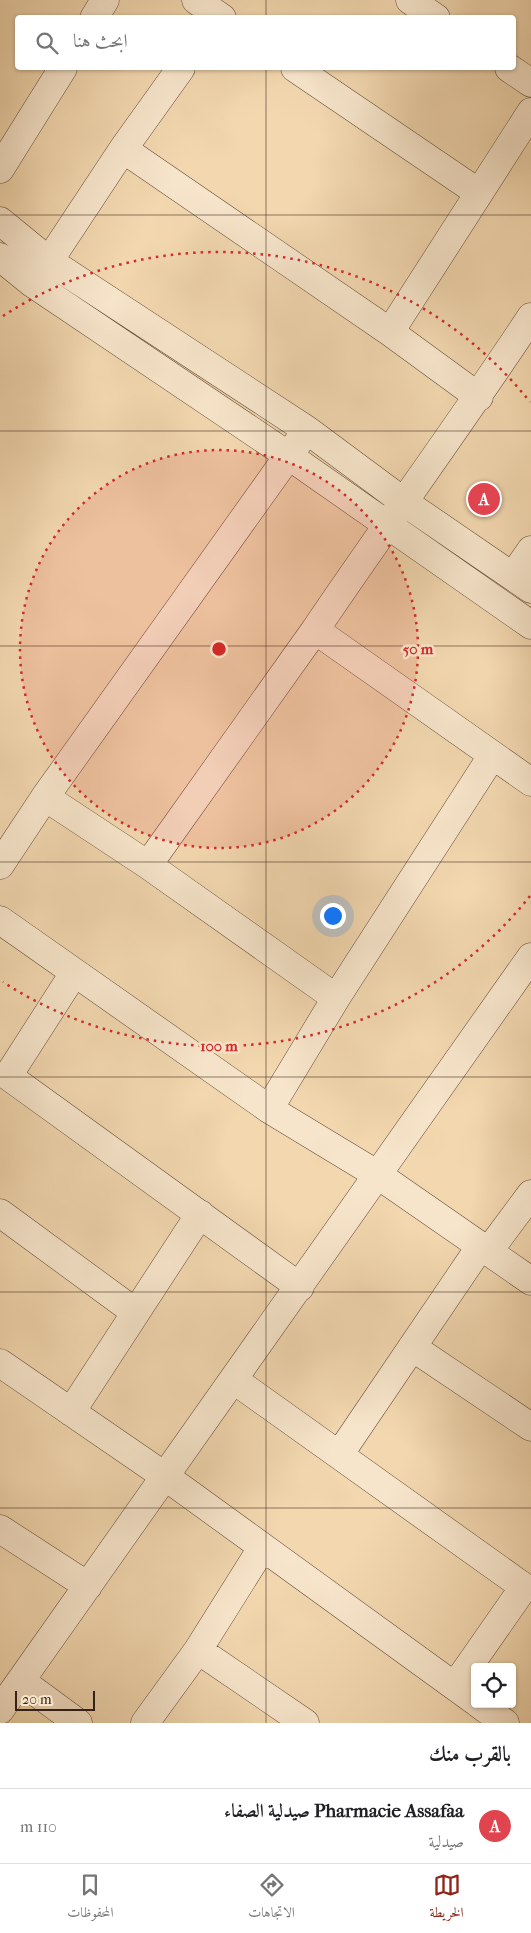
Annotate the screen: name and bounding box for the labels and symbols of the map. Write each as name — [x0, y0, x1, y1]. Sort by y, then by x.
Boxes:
pin: A — [468, 480, 500, 518]
centre of rings — [210, 640, 228, 658]
text: 50 m — [403, 640, 434, 658]
your location — [320, 903, 346, 929]
text: 100 m — [200, 1037, 238, 1055]
scale bar — [15, 1688, 95, 1711]

